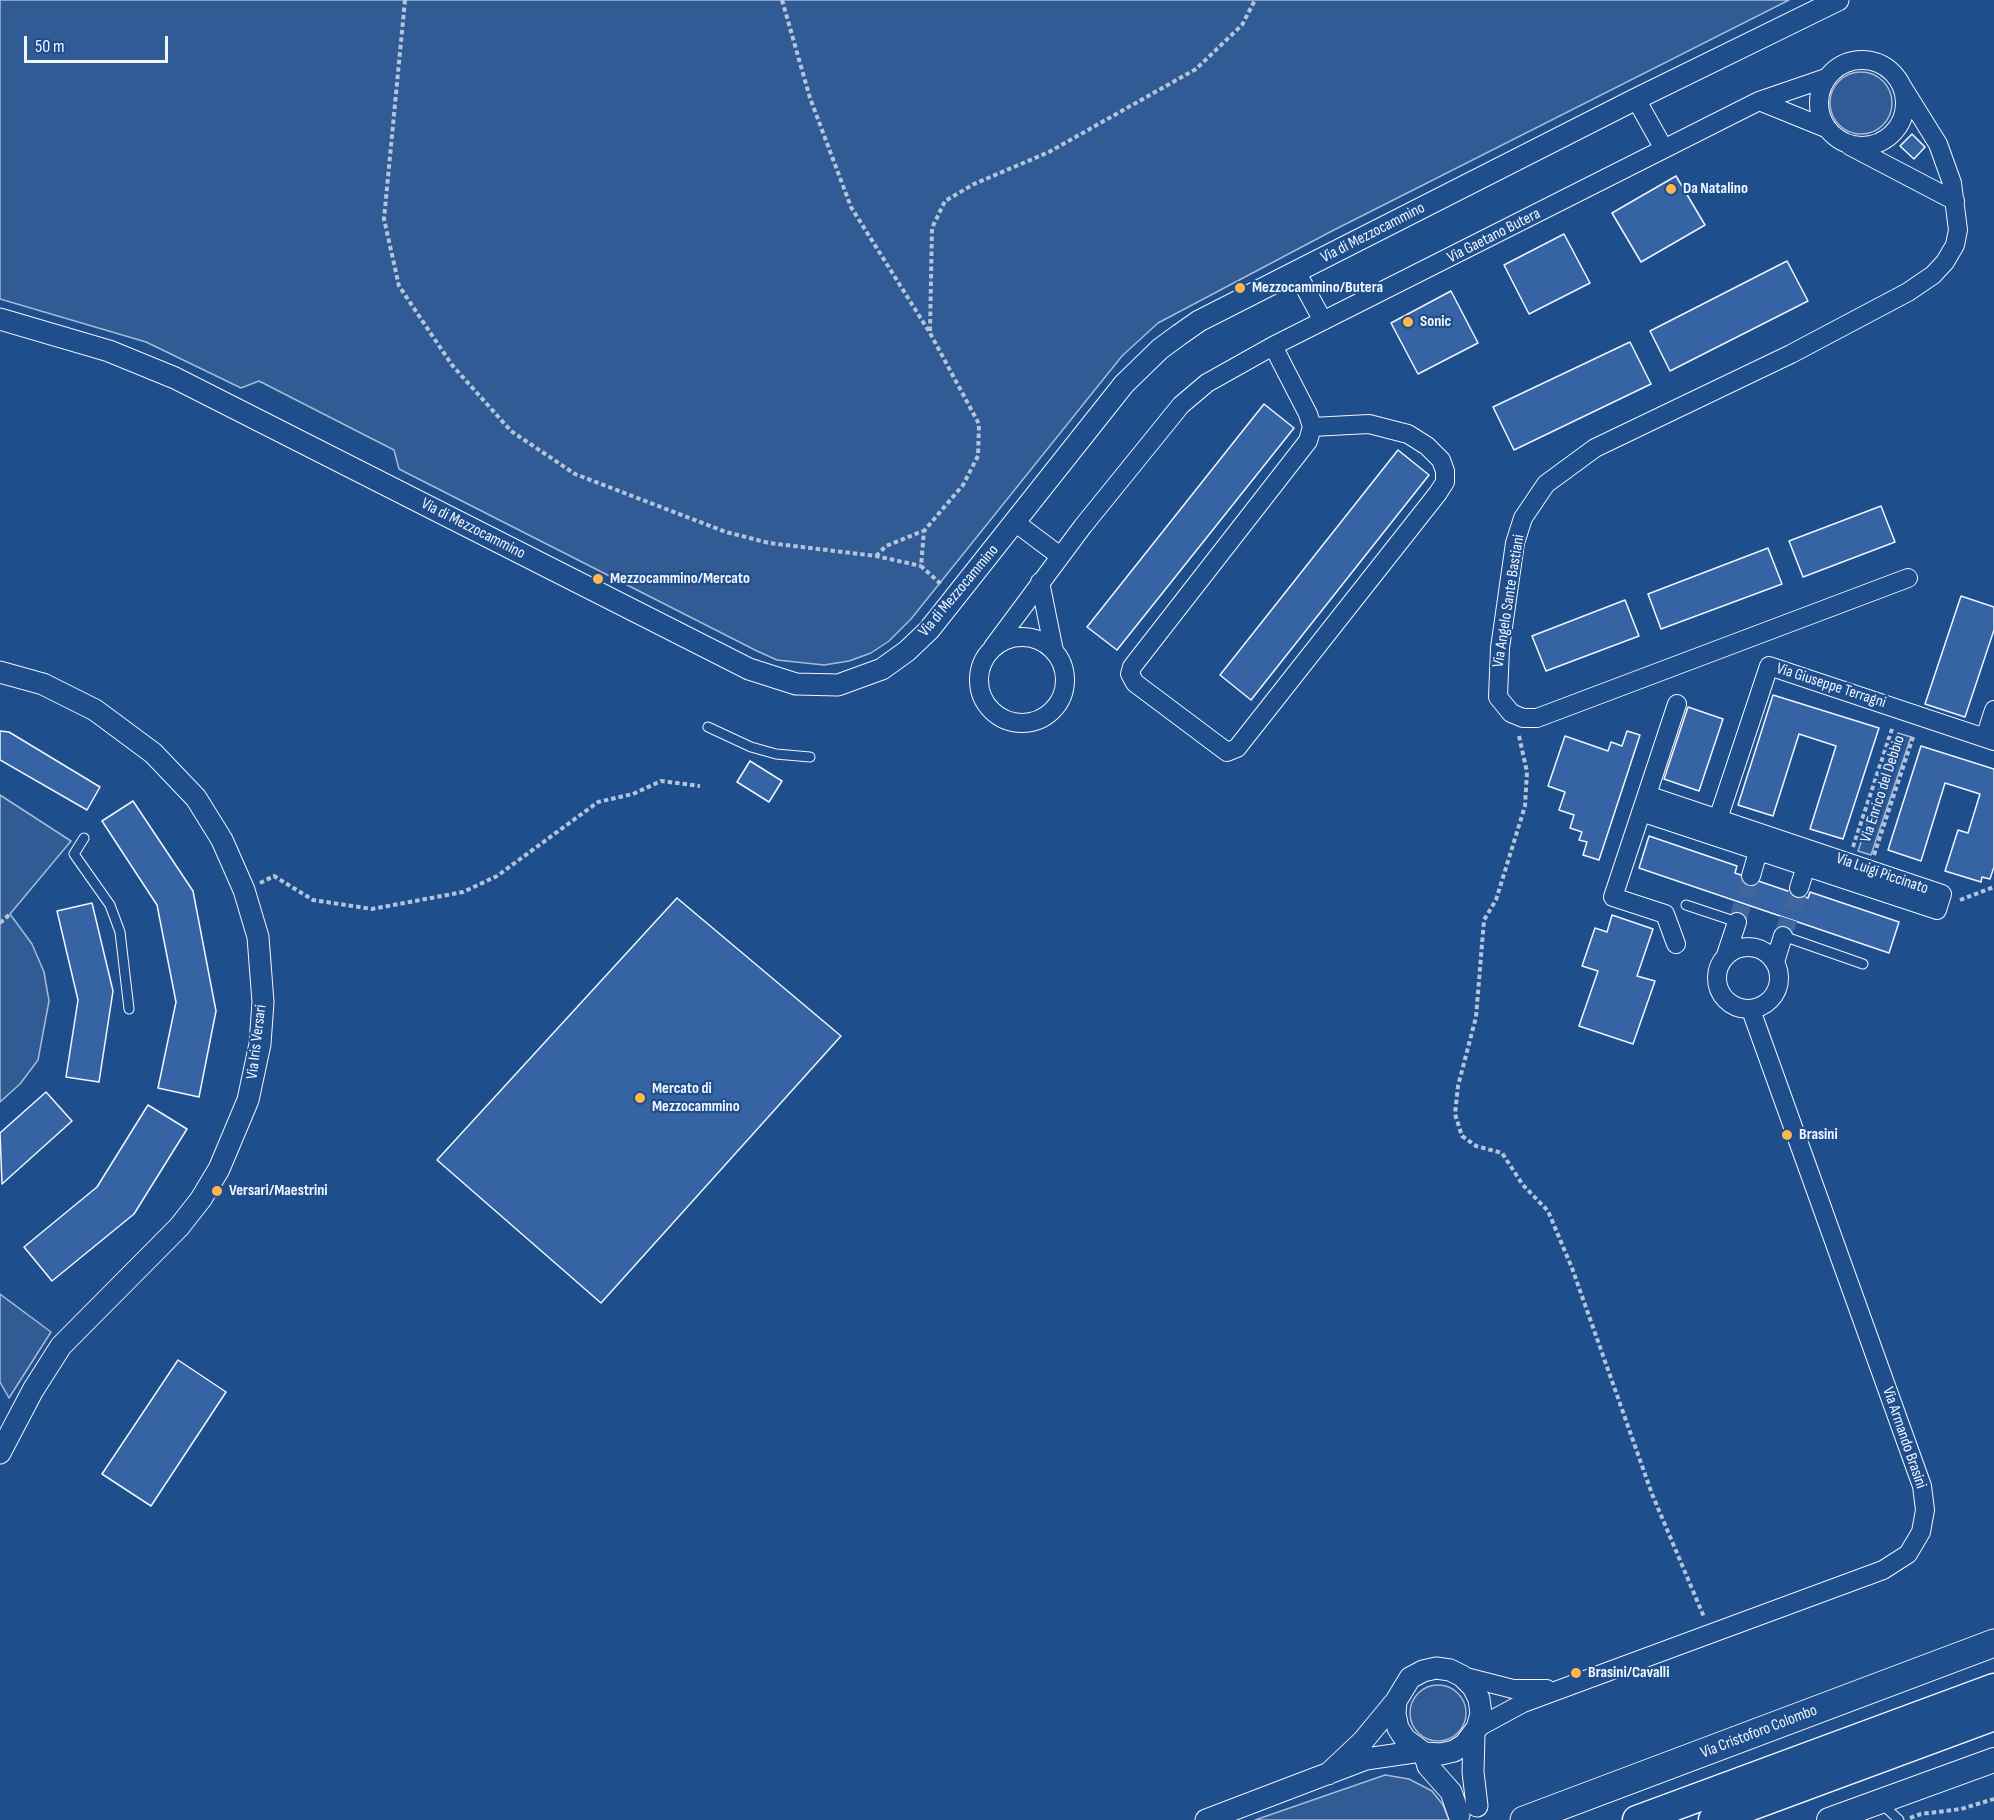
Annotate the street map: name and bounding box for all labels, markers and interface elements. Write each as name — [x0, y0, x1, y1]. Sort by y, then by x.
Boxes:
scale bar — [27, 24, 171, 62]
text: 50 m — [35, 36, 65, 57]
place label: Da Natalino — [1683, 179, 1748, 199]
marker: Da Natalino — [1664, 182, 1678, 196]
street label: Via di Mezzocammino — [1318, 199, 1428, 267]
street label: Via Gaetano Butera — [1444, 204, 1544, 268]
place label: Mezzocammino/Butera — [1252, 278, 1383, 298]
marker: Mezzocammino/Butera — [1233, 281, 1247, 295]
place label: Sonic — [1420, 312, 1451, 332]
marker: Sonic — [1401, 315, 1415, 329]
street label: Via di Mezzocammino — [418, 495, 528, 563]
street label: Via Angelo Sante Bastiani — [1489, 533, 1529, 669]
street label: Via di Mezzocammino — [915, 541, 1003, 641]
place label: Mezzocammino/Mercato — [610, 569, 750, 589]
marker: Mezzocammino/Mercato — [591, 572, 605, 586]
street label: Via Giuseppe Terragni — [1774, 659, 1888, 713]
street label: Via Enrico del Debbio — [1857, 733, 1909, 845]
street label: Via Luigi Piccinato — [1833, 849, 1931, 899]
street label: Via Iris Versari — [243, 1004, 271, 1080]
place label: Mercato di Mezzocammino — [652, 1079, 740, 1117]
marker: Mercato di Mezzocammino — [633, 1091, 647, 1105]
place label: Brasini — [1799, 1125, 1838, 1145]
marker: Brasini — [1780, 1128, 1794, 1142]
place label: Versari/Maestrini — [229, 1181, 328, 1201]
marker: Versari/Maestrini — [210, 1184, 224, 1198]
street label: Via Armando Brasini — [1878, 1385, 1930, 1491]
place label: Brasini/Cavalli — [1588, 1663, 1669, 1683]
marker: Brasini/Cavalli — [1569, 1666, 1583, 1680]
street label: Via Cristoforo Colombo — [1698, 1701, 1820, 1763]

